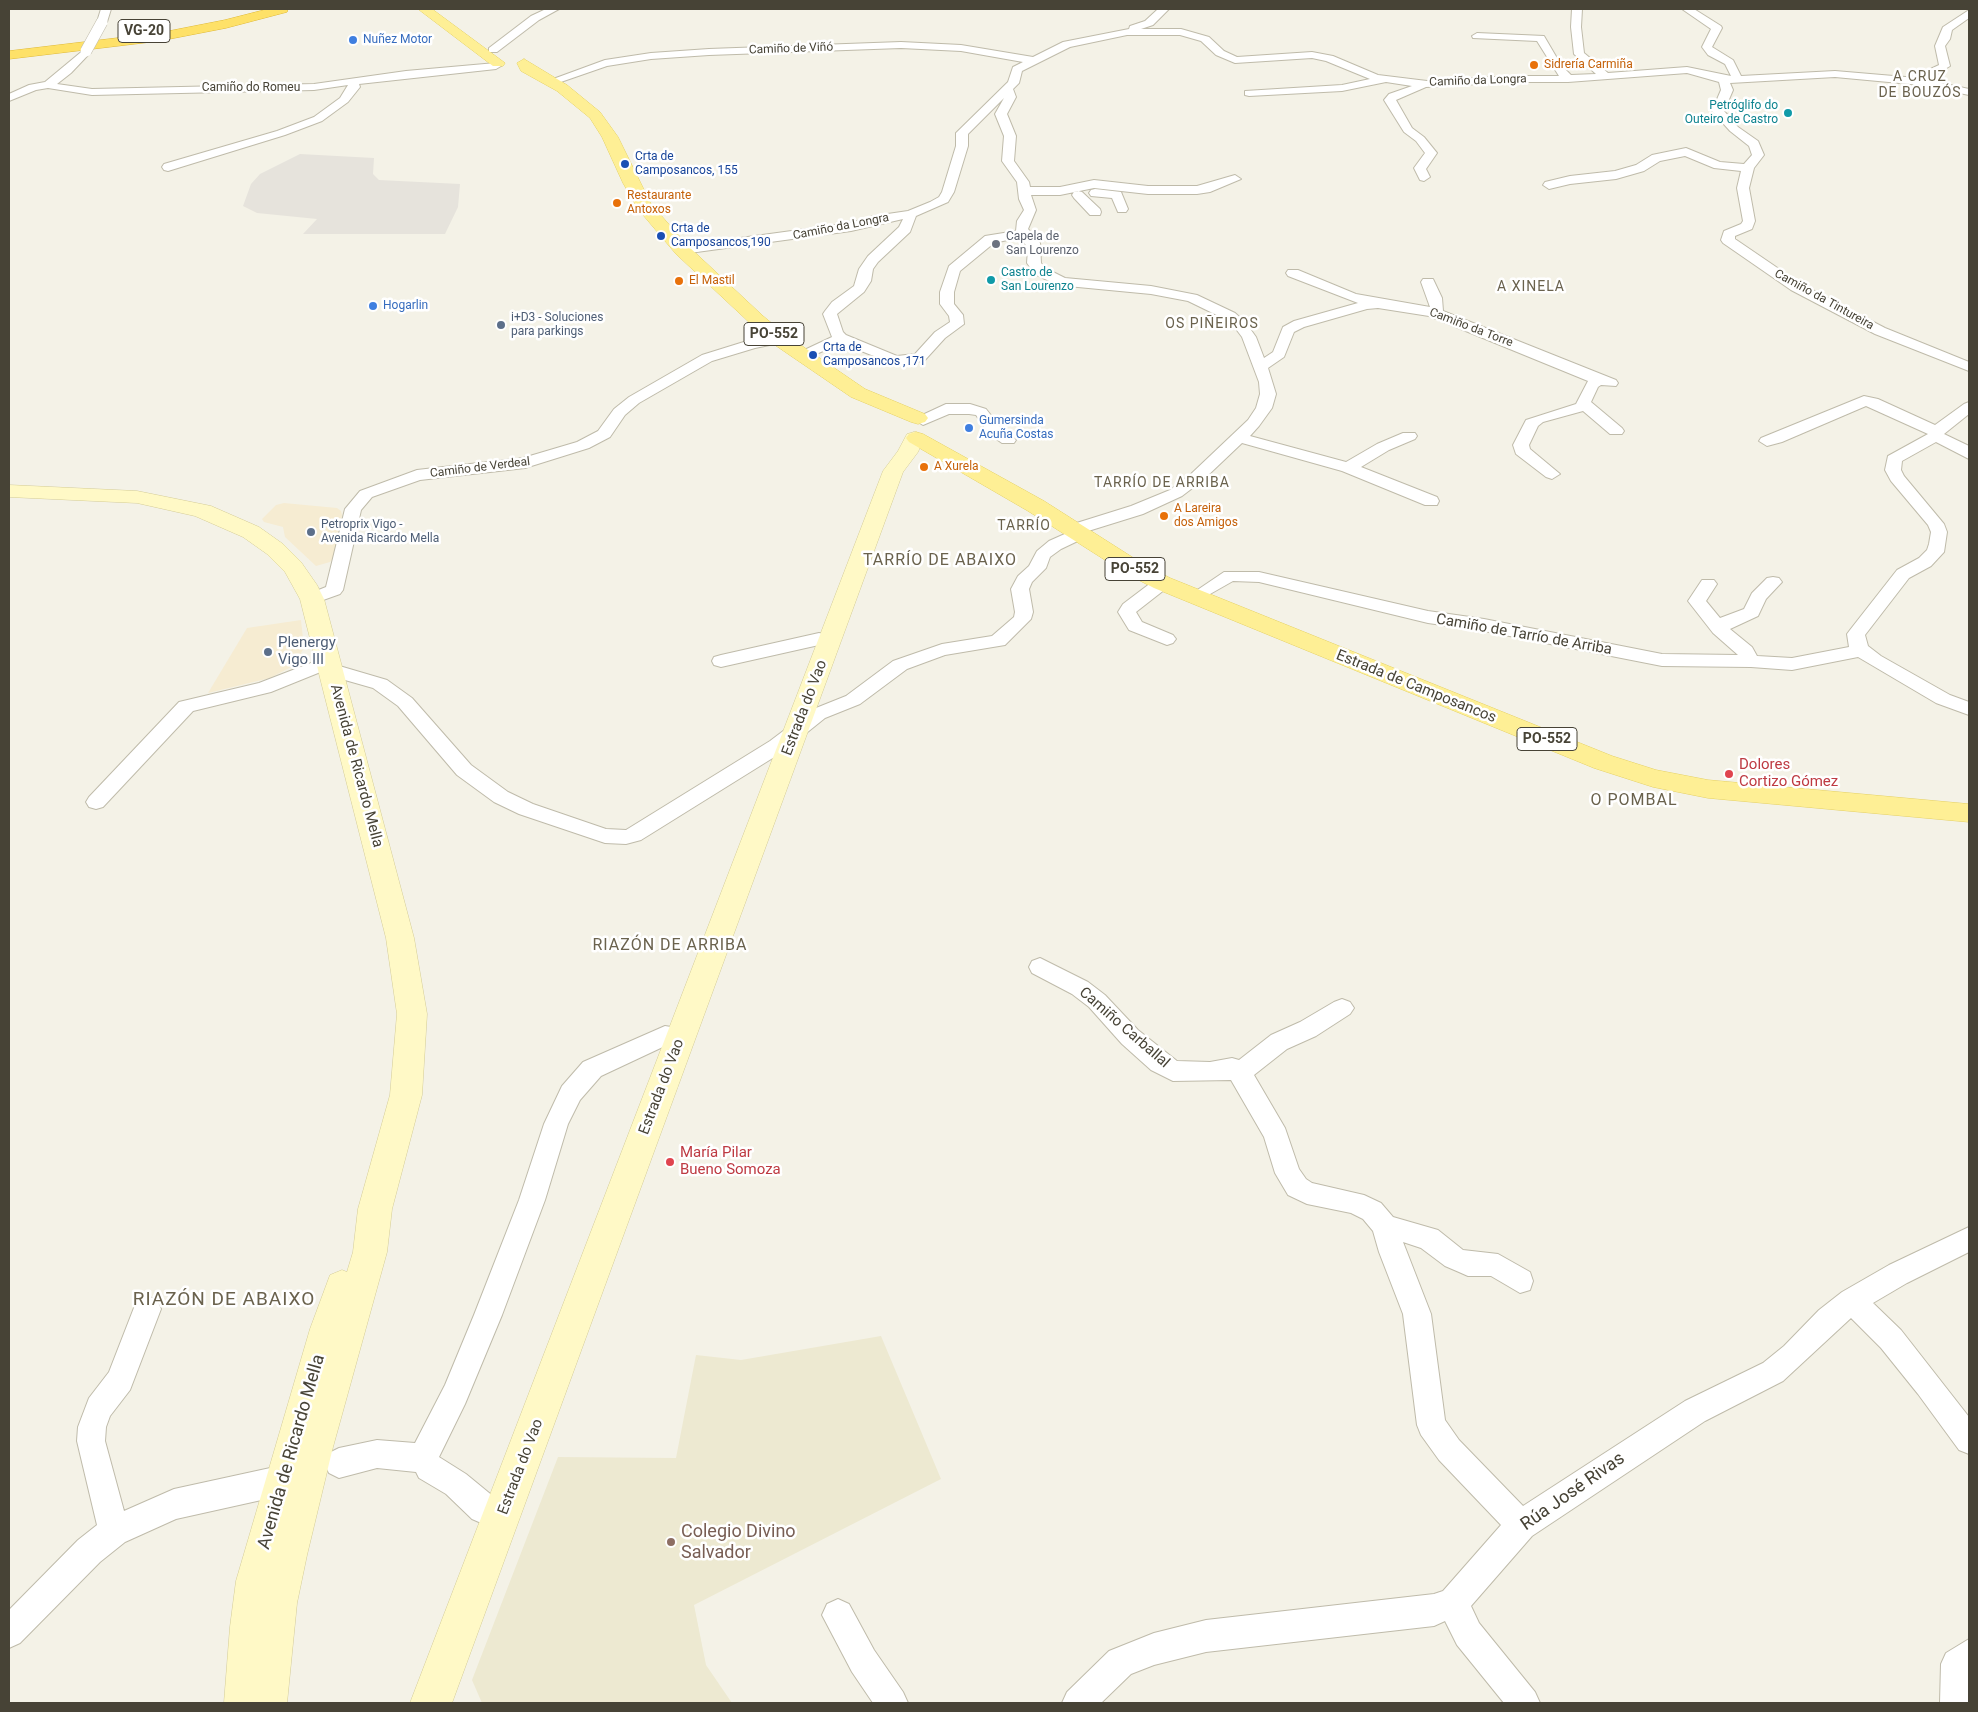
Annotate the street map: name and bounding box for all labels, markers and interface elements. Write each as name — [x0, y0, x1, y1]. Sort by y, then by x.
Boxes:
road number: VG-20 — [118, 20, 170, 42]
place label: Nuñez Motor — [363, 33, 432, 47]
marker: Nuñez Motor — [347, 34, 359, 46]
street label: Camiño de Viñó — [749, 40, 833, 58]
place label: Sidrería Carmiña — [1544, 58, 1633, 72]
marker: Sidrería Carmiña — [1528, 59, 1540, 71]
district label: A CRUZ DE BOUZÓS — [1877, 69, 1963, 102]
street label: Camiño da Longra — [1429, 72, 1527, 90]
street label: Camiño do Romeu — [202, 81, 300, 95]
place label: Petróglifo do Outeiro de Castro — [1685, 99, 1778, 127]
marker: Petróglifo do Outeiro de Castro — [1782, 107, 1794, 119]
place label: Crta de Camposancos, 155 — [635, 150, 738, 178]
marker: Crta de Camposancos, 155 — [619, 158, 631, 170]
place label: Restaurante Antoxos — [627, 189, 691, 217]
marker: Restaurante Antoxos — [611, 197, 623, 209]
street label: Camiño da Longra — [792, 211, 890, 243]
place label: Crta de Camposancos,190 — [671, 222, 771, 250]
marker: Crta de Camposancos,190 — [655, 230, 667, 242]
place label: Capela de San Lourenzo — [1006, 230, 1079, 258]
marker: Capela de San Lourenzo — [990, 238, 1002, 250]
place label: Castro de San Lourenzo — [1001, 266, 1074, 294]
street label: Camiño da Tintureira — [1772, 267, 1876, 333]
place label: El Mastil — [689, 274, 735, 288]
marker: Castro de San Lourenzo — [985, 274, 997, 286]
marker: El Mastil — [673, 275, 685, 287]
district label: A XINELA — [1496, 279, 1566, 295]
place label: Hogarlin — [383, 299, 428, 313]
marker: Hogarlin — [367, 300, 379, 312]
street label: Camiño da Torre — [1427, 305, 1515, 351]
place label: i+D3 - Soluciones para parkings — [511, 311, 603, 339]
district label: OS PIÑEIROS — [1164, 316, 1260, 332]
marker: i+D3 - Soluciones para parkings — [495, 319, 507, 331]
road number: PO-552 — [744, 322, 804, 346]
place label: Crta de Camposancos ,171 — [823, 341, 926, 369]
marker: Crta de Camposancos ,171 — [807, 349, 819, 361]
place label: Gumersinda Acuña Costas — [979, 414, 1053, 442]
marker: Gumersinda Acuña Costas — [963, 422, 975, 434]
street label: Camiño de Verdeal — [429, 455, 531, 481]
place label: A Xurela — [934, 460, 979, 474]
marker: A Xurela — [918, 461, 930, 473]
district label: TARRÍO DE ARRIBA — [1092, 475, 1232, 491]
place label: A Lareira dos Amigos — [1174, 502, 1238, 530]
marker: A Lareira dos Amigos — [1158, 510, 1170, 522]
place label: Petroprix Vigo - Avenida Ricardo Mella — [321, 518, 439, 546]
district label: TARRÍO — [996, 518, 1052, 534]
marker: Petroprix Vigo - Avenida Ricardo Mella — [305, 526, 317, 538]
district label: TARRÍO DE ABAIXO — [861, 551, 1019, 571]
road number: PO-552 — [1105, 558, 1165, 580]
street label: Camiño de Tarrío de Arriba — [1435, 611, 1613, 659]
place label: Plenergy Vigo III — [278, 634, 336, 669]
marker: Plenergy Vigo III — [262, 646, 274, 658]
street label: Estrada de Camposancos — [1333, 647, 1499, 727]
street label: Estrada do Vao — [778, 658, 832, 758]
street label: Avenida de Ricardo Mella — [326, 683, 386, 849]
road number: PO-552 — [1517, 728, 1577, 751]
place label: Dolores Cortizo Gómez — [1739, 756, 1838, 791]
marker: Dolores Cortizo Gómez — [1723, 768, 1735, 780]
district label: O POMBAL — [1589, 791, 1679, 811]
district label: RIAZÓN DE ARRIBA — [590, 936, 750, 956]
street label: Camiño Carballal — [1075, 984, 1173, 1072]
street label: Estrada do Vao — [635, 1037, 689, 1137]
place label: María Pilar Bueno Somoza — [680, 1144, 781, 1179]
marker: María Pilar Bueno Somoza — [664, 1156, 676, 1168]
district label: RIAZÓN DE ABAIXO — [131, 1289, 317, 1311]
street label: Avenida de Ricardo Mella — [254, 1352, 330, 1552]
street label: Estrada do Vao — [494, 1417, 548, 1517]
street label: Rúa José Rivas — [1517, 1448, 1629, 1536]
place label: Colegio Divino Salvador — [681, 1521, 796, 1564]
marker: Colegio Divino Salvador — [665, 1536, 677, 1548]

